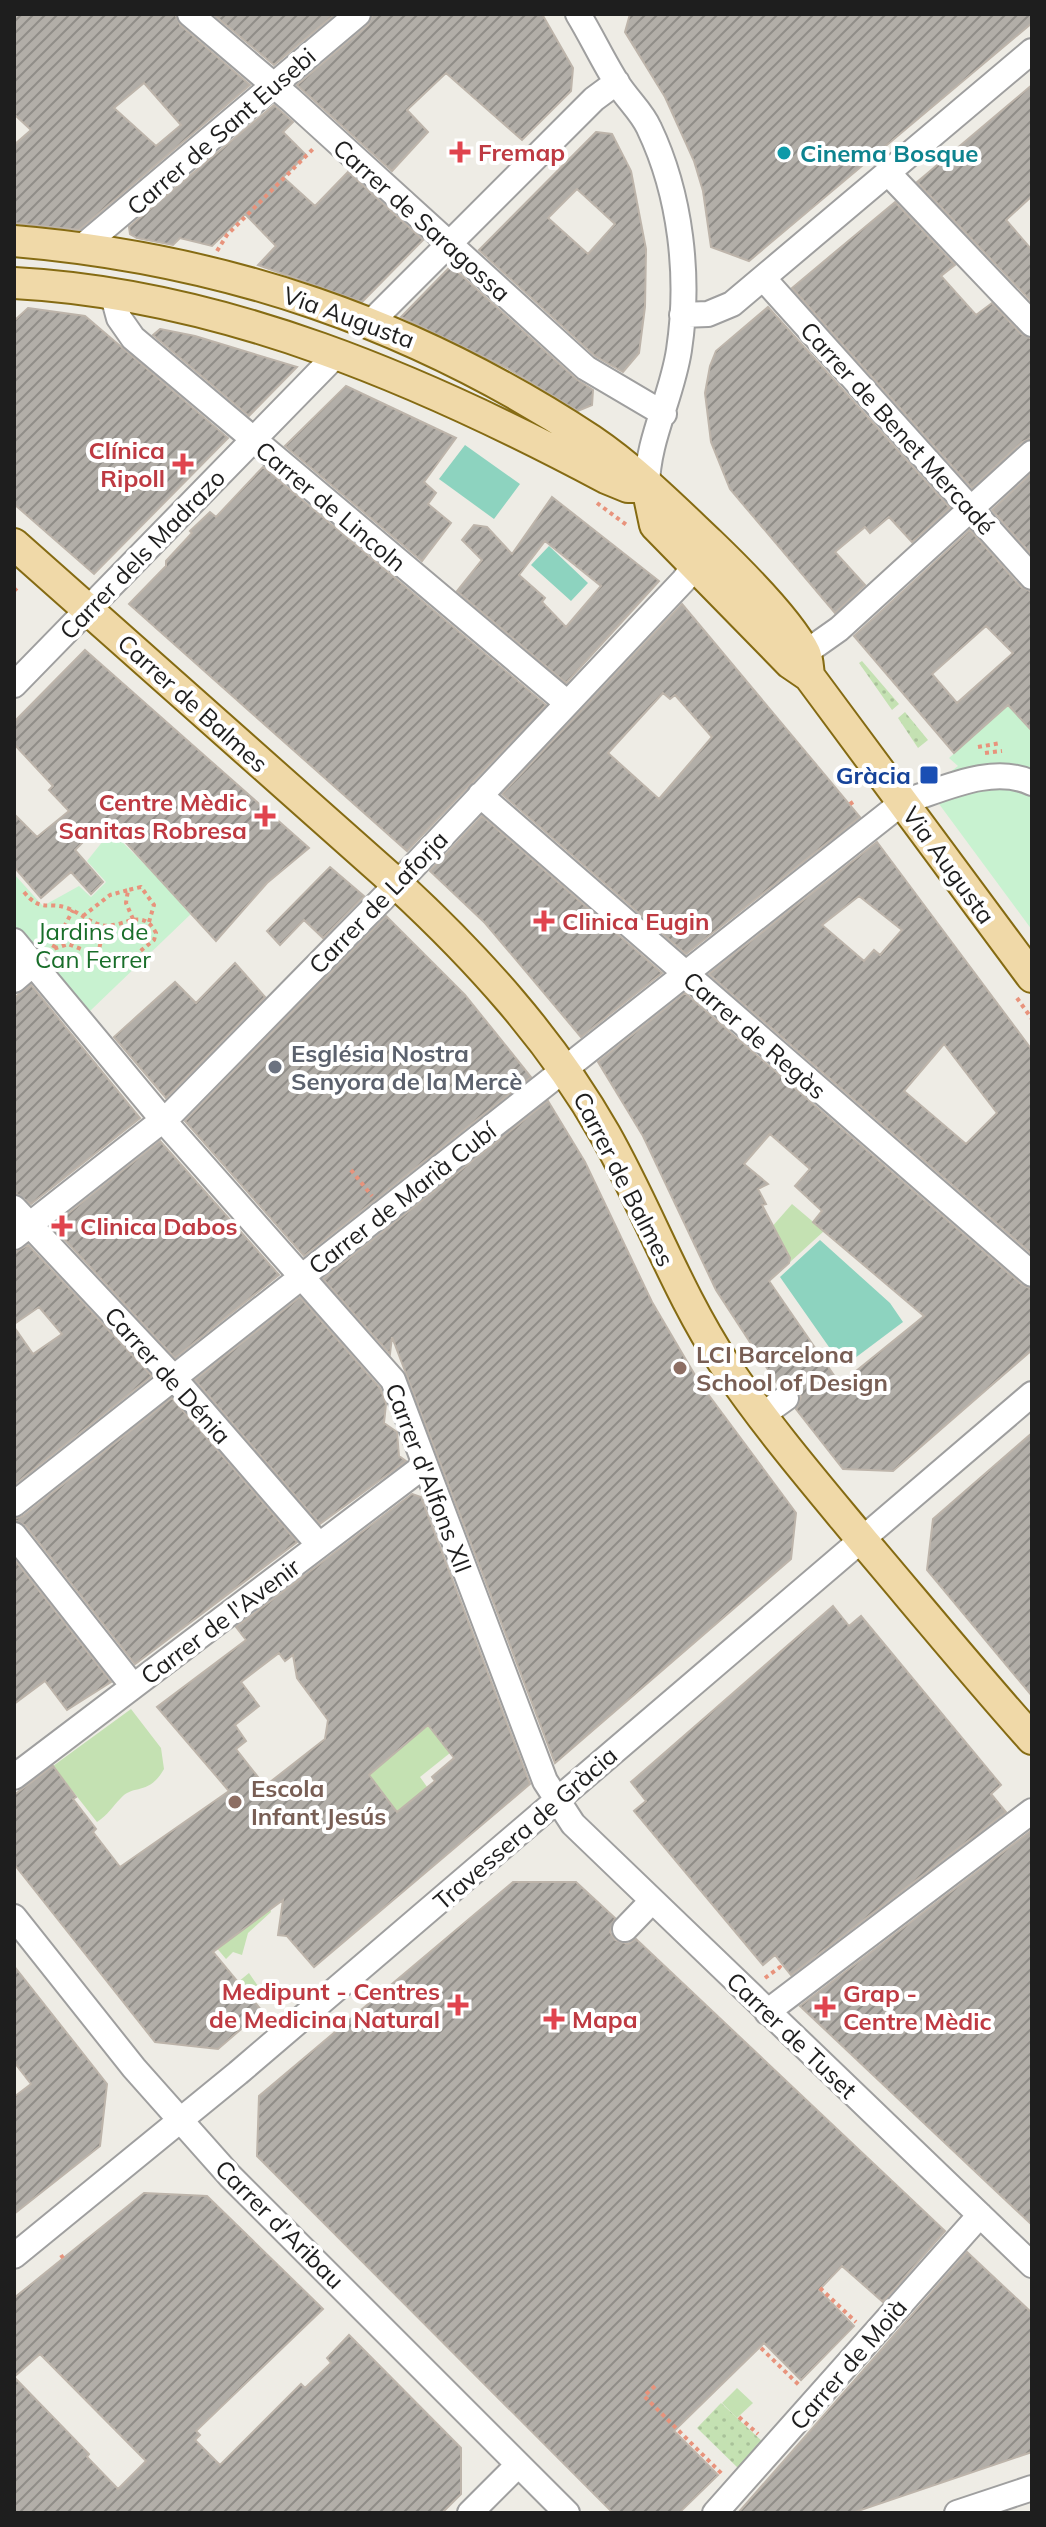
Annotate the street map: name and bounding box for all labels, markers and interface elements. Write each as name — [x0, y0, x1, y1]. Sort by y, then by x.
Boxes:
street label: Carrer de Sant Eusebi — [120, 41, 322, 221]
street label: Carrer de Saragossa — [327, 133, 517, 307]
place label: Fremap — [478, 137, 565, 167]
place label: Cinema Bosque — [800, 138, 979, 168]
marker: Fremap — [449, 141, 471, 163]
marker: Cinema Bosque — [775, 144, 793, 162]
street label: Via Augusta — [279, 279, 419, 355]
street label: Carrer de Benet Mercadé — [794, 315, 1002, 541]
street label: Carrer de Lincoln — [250, 434, 412, 578]
place label: Clínica Ripoll — [88, 435, 165, 493]
marker: Clínica Ripoll — [172, 453, 194, 475]
street label: Carrer dels Madrazo — [53, 463, 231, 645]
street label: Carrer de Balmes — [112, 628, 274, 778]
place label: Gràcia — [836, 760, 911, 790]
marker: Gràcia — [918, 764, 940, 786]
place label: Centre Mèdic Sanitas Robresa — [58, 787, 247, 845]
street label: Via Augusta — [896, 801, 1002, 929]
marker: Centre Mèdic Sanitas Robresa — [254, 805, 276, 827]
street label: Carrer de Laforja — [302, 824, 454, 980]
place label: Clinica Eugin — [562, 906, 709, 936]
marker: Clinica Eugin — [533, 910, 555, 932]
park label: Jardins de Can Ferrer — [35, 916, 151, 974]
street label: Carrer de Regàs — [677, 965, 833, 1105]
place label: Església Nostra Senyora de la Mercè — [291, 1038, 522, 1096]
marker: Església Nostra Senyora de la Mercè — [266, 1058, 284, 1076]
street label: Carrer de Balmes — [567, 1087, 681, 1271]
street label: Carrer de Marià Cubí — [302, 1115, 503, 1281]
place label: Clinica Dabos — [80, 1211, 237, 1241]
marker: Clinica Dabos — [51, 1215, 73, 1237]
street label: Carrer de Dénia — [98, 1300, 238, 1450]
place label: LCI Barcelona School of Design — [696, 1339, 888, 1397]
marker: LCI Barcelona School of Design — [671, 1359, 689, 1377]
street label: Carrer d'Alfons XII — [379, 1379, 479, 1577]
street label: Carrer de l'Avenir — [134, 1551, 306, 1691]
street label: Travessera de Gràcia — [427, 1740, 623, 1916]
place label: Escola Infant Jesús — [251, 1773, 386, 1831]
marker: Escola Infant Jesús — [226, 1793, 244, 1811]
street label: Carrer de Tuset — [721, 1965, 863, 2105]
place label: Medipunt - Centres de Medicina Natural — [209, 1976, 440, 2034]
place label: Grap - Centre Mèdic — [843, 1978, 992, 2036]
marker: Medipunt - Centres de Medicina Natural — [447, 1994, 469, 2016]
marker: Grap - Centre Mèdic — [814, 1996, 836, 2018]
place label: Mapa — [572, 2004, 638, 2034]
marker: Mapa — [543, 2008, 565, 2030]
street label: Carrer d'Aribau — [209, 2153, 351, 2295]
street label: Carrer de Moià — [783, 2292, 913, 2436]

